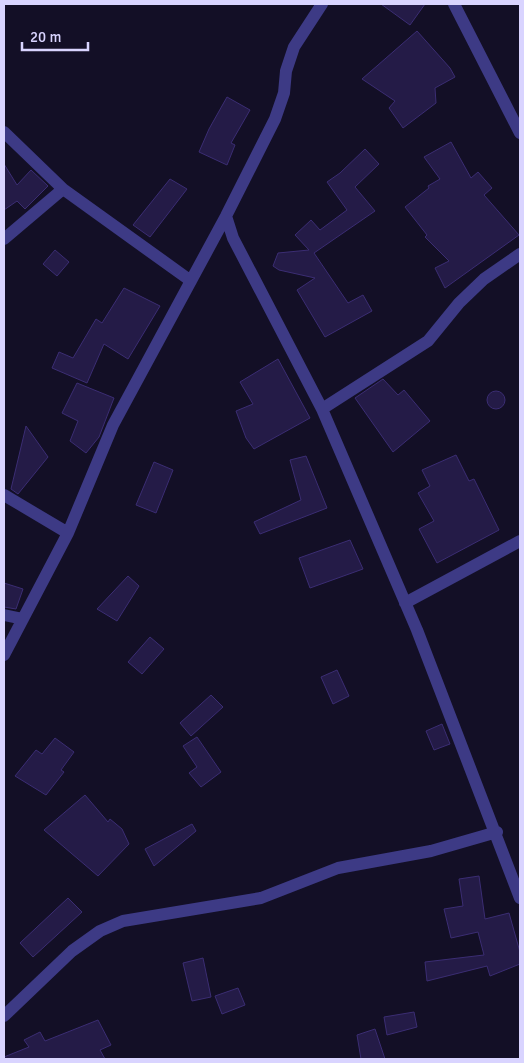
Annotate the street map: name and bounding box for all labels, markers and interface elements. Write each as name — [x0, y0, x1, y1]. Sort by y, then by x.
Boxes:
scale bar — [22, 20, 89, 52]
text: 20 m — [30, 28, 61, 46]

